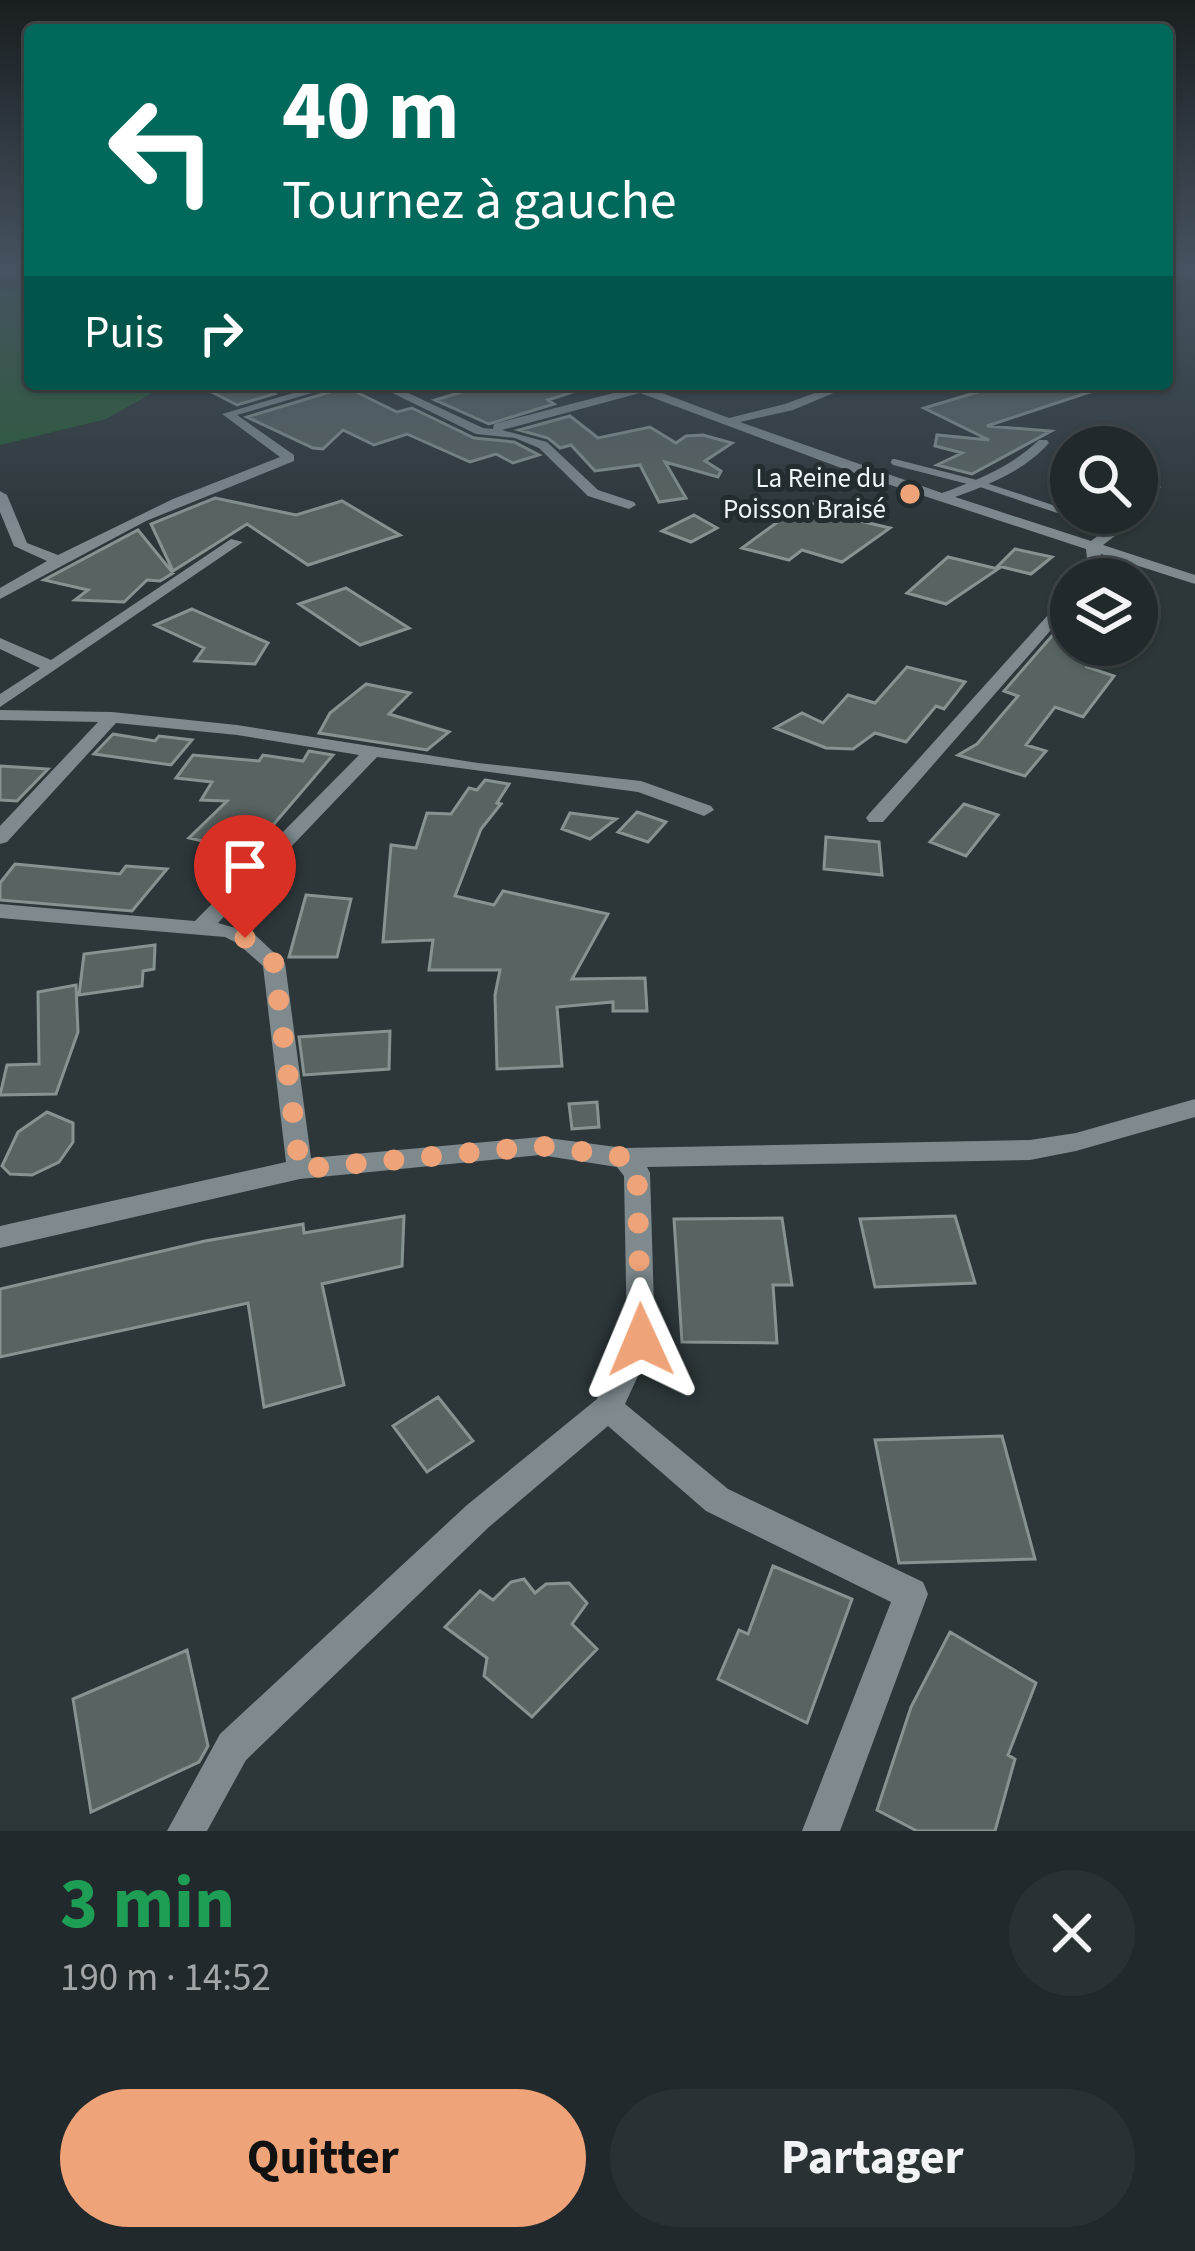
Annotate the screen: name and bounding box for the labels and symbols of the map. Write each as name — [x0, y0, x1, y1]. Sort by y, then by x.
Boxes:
place label: La Reine du Poisson Braisé — [723, 459, 886, 529]
marker: La Reine du Poisson Braisé — [897, 481, 923, 507]
pin — [194, 815, 296, 938]
position arrow — [578, 1277, 704, 1403]

